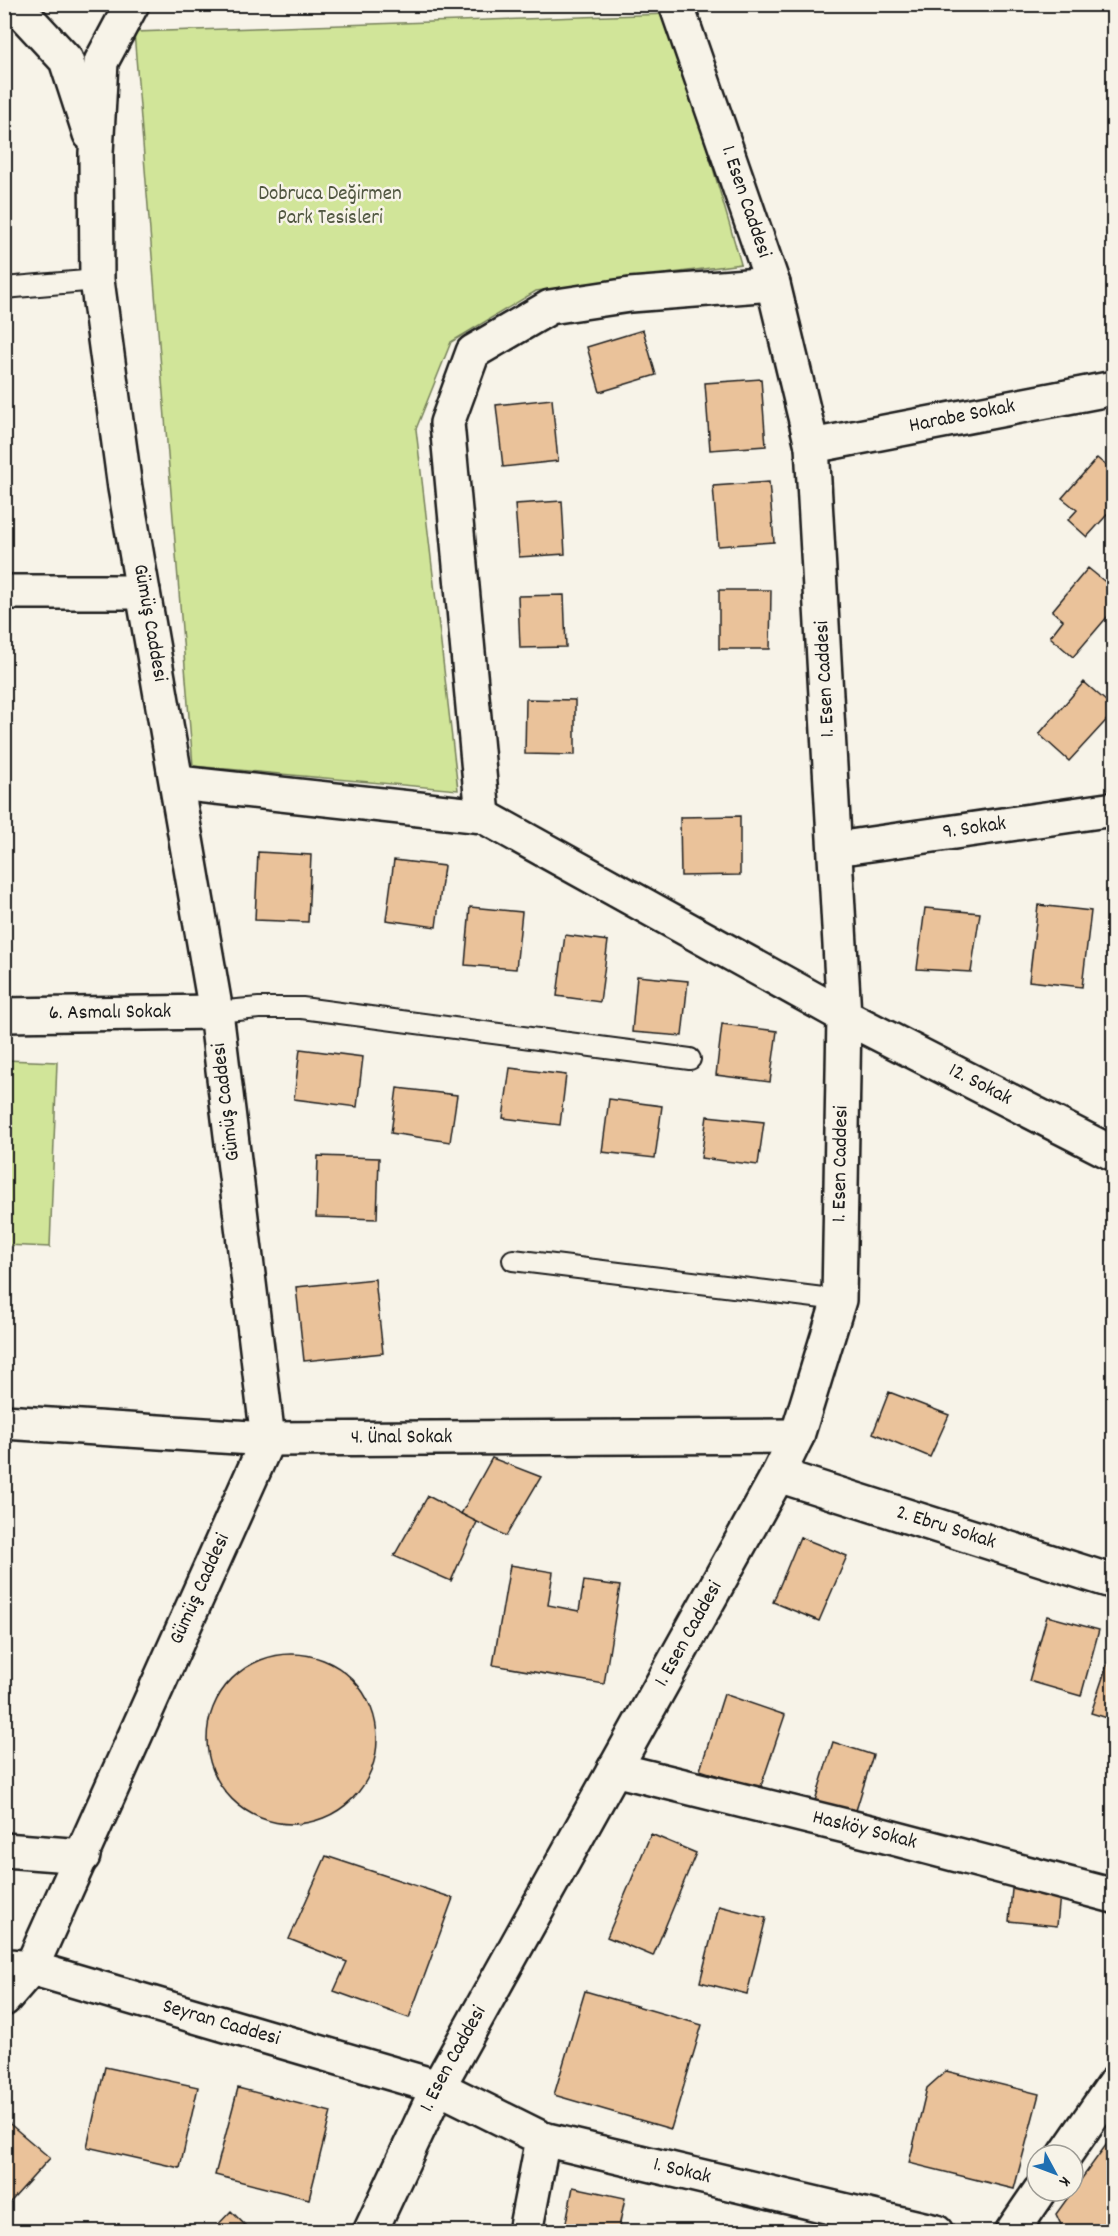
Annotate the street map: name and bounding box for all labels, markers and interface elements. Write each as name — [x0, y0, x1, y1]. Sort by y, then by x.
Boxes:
street label: 1. Esen Caddesi — [712, 142, 778, 262]
park label: Dobruca Değirmen Park Tesisleri — [258, 180, 402, 234]
street label: Harabe Sokak — [907, 392, 1018, 442]
street label: Gümüş Caddesi — [124, 562, 174, 684]
street label: 1. Esen Caddesi — [808, 620, 844, 738]
street label: 9. Sokak — [941, 810, 1008, 848]
street label: 6. Asmalı Sokak — [48, 998, 172, 1029]
street label: Gümüş Caddesi — [205, 1041, 249, 1163]
street label: 12. Sokak — [943, 1057, 1017, 1114]
street label: 1. Esen Caddesi — [825, 1105, 857, 1223]
street label: 4. Ünal Sokak — [351, 1423, 452, 1454]
street label: 2. Ebru Sokak — [892, 1498, 1000, 1558]
street label: Gümüş Caddesi — [163, 1529, 239, 1650]
street label: 1. Esen Caddesi — [648, 1576, 731, 1693]
street label: Hasköy Sokak — [809, 1803, 920, 1859]
street label: Seyran Caddesi — [159, 1992, 283, 2055]
street label: 1. Esen Caddesi — [413, 2001, 495, 2117]
north arrow — [1025, 2143, 1085, 2203]
street label: 1. Sokak — [650, 2151, 714, 2193]
text: K — [1053, 2171, 1076, 2192]

